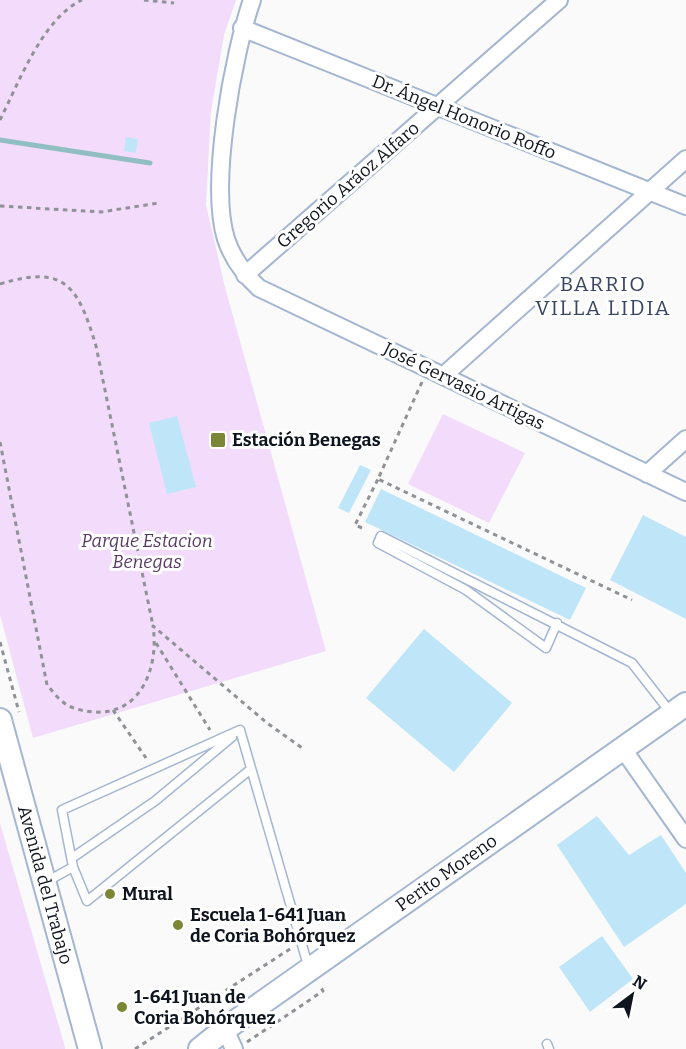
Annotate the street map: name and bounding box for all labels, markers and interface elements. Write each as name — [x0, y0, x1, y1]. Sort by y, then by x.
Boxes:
street label: Dr. Ángel Honorio Roffo — [369, 70, 559, 164]
street label: Gregorio Aráoz Alfaro — [272, 117, 424, 253]
district label: BARRIO VILLA LIDIA — [535, 271, 671, 321]
street label: José Gervasio Artigas — [379, 337, 548, 435]
place label: Estación Benegas — [232, 429, 381, 451]
marker: Estación Benegas — [209, 431, 227, 449]
park label: Parque Estacion Benegas — [81, 530, 213, 573]
street label: Avenida del Trabajo — [13, 803, 77, 967]
street label: Perito Moreno — [392, 830, 501, 916]
place label: Mural — [122, 883, 173, 905]
marker: Mural — [103, 887, 117, 901]
place label: Escuela 1-641 Juan de Coria Bohórquez — [190, 904, 355, 947]
marker: Escuela 1-641 Juan de Coria Bohórquez — [171, 918, 185, 932]
north arrow — [602, 965, 662, 1025]
text: N — [629, 971, 650, 994]
place label: 1-641 Juan de Coria Bohórquez — [134, 986, 275, 1029]
marker: 1-641 Juan de Coria Bohórquez — [115, 1000, 129, 1014]

